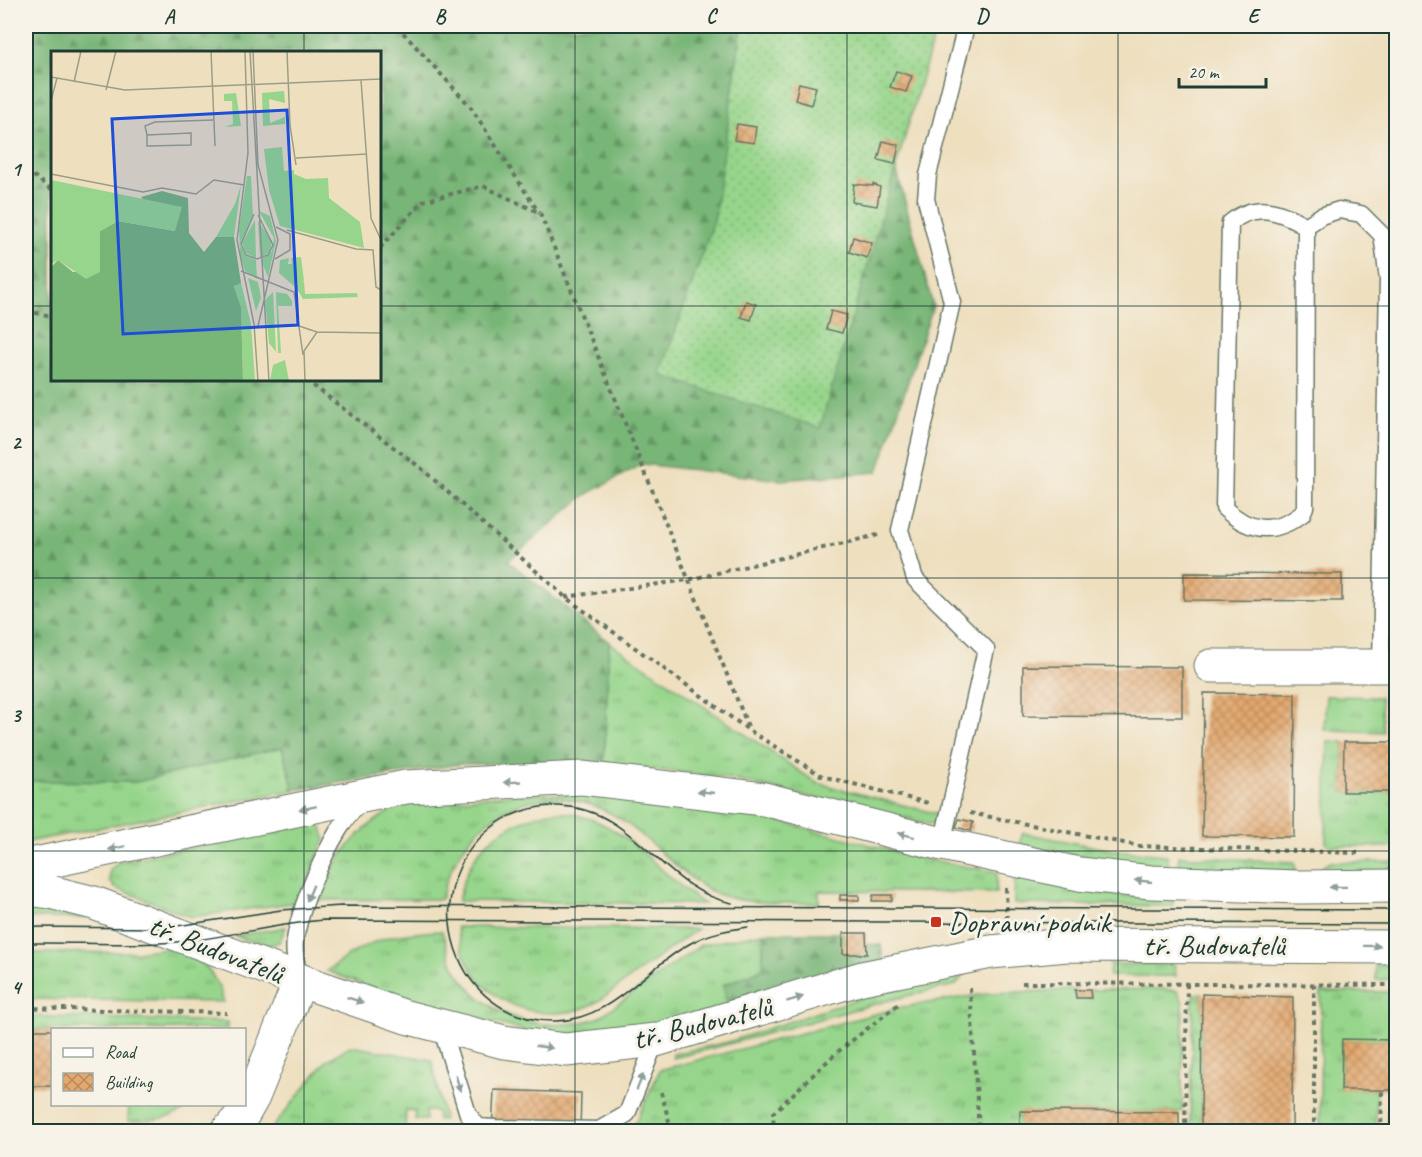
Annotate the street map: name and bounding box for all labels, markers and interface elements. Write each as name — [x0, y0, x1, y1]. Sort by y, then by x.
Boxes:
text: A — [164, 4, 176, 29]
text: B — [435, 4, 447, 29]
text: C — [706, 4, 718, 29]
text: D — [976, 4, 990, 29]
text: E — [1248, 4, 1262, 29]
inset map — [51, 51, 381, 381]
scale bar — [1179, 51, 1266, 89]
text: 20 m — [1188, 61, 1221, 83]
text: 1 — [12, 157, 23, 182]
text: 2 — [12, 430, 23, 455]
text: 3 — [12, 703, 23, 728]
one-way arrow — [502, 777, 521, 786]
one-way arrow — [697, 787, 716, 797]
one-way arrow — [298, 803, 317, 813]
one-way arrow — [897, 829, 915, 839]
one-way arrow — [107, 844, 126, 853]
one-way arrow — [1134, 876, 1153, 886]
one-way arrow — [1329, 882, 1348, 892]
one-way arrow — [305, 885, 315, 903]
place label: Dopravní podnik — [948, 903, 1113, 941]
street label: tř. Budovatelů — [143, 906, 291, 993]
marker: Dopravní podnik — [929, 915, 943, 929]
street label: tř. Budovatelů — [1143, 926, 1287, 964]
one-way arrow — [1363, 942, 1382, 951]
text: 4 — [12, 975, 24, 1000]
street label: tř. Budovatelů — [629, 987, 777, 1059]
one-way arrow — [786, 994, 804, 1003]
one-way arrow — [346, 995, 364, 1005]
legend — [51, 1028, 246, 1106]
text: Road — [105, 1041, 138, 1063]
one-way arrow — [535, 1043, 554, 1052]
text: Building — [105, 1071, 154, 1093]
one-way arrow — [635, 1073, 645, 1091]
one-way arrow — [454, 1074, 463, 1092]

